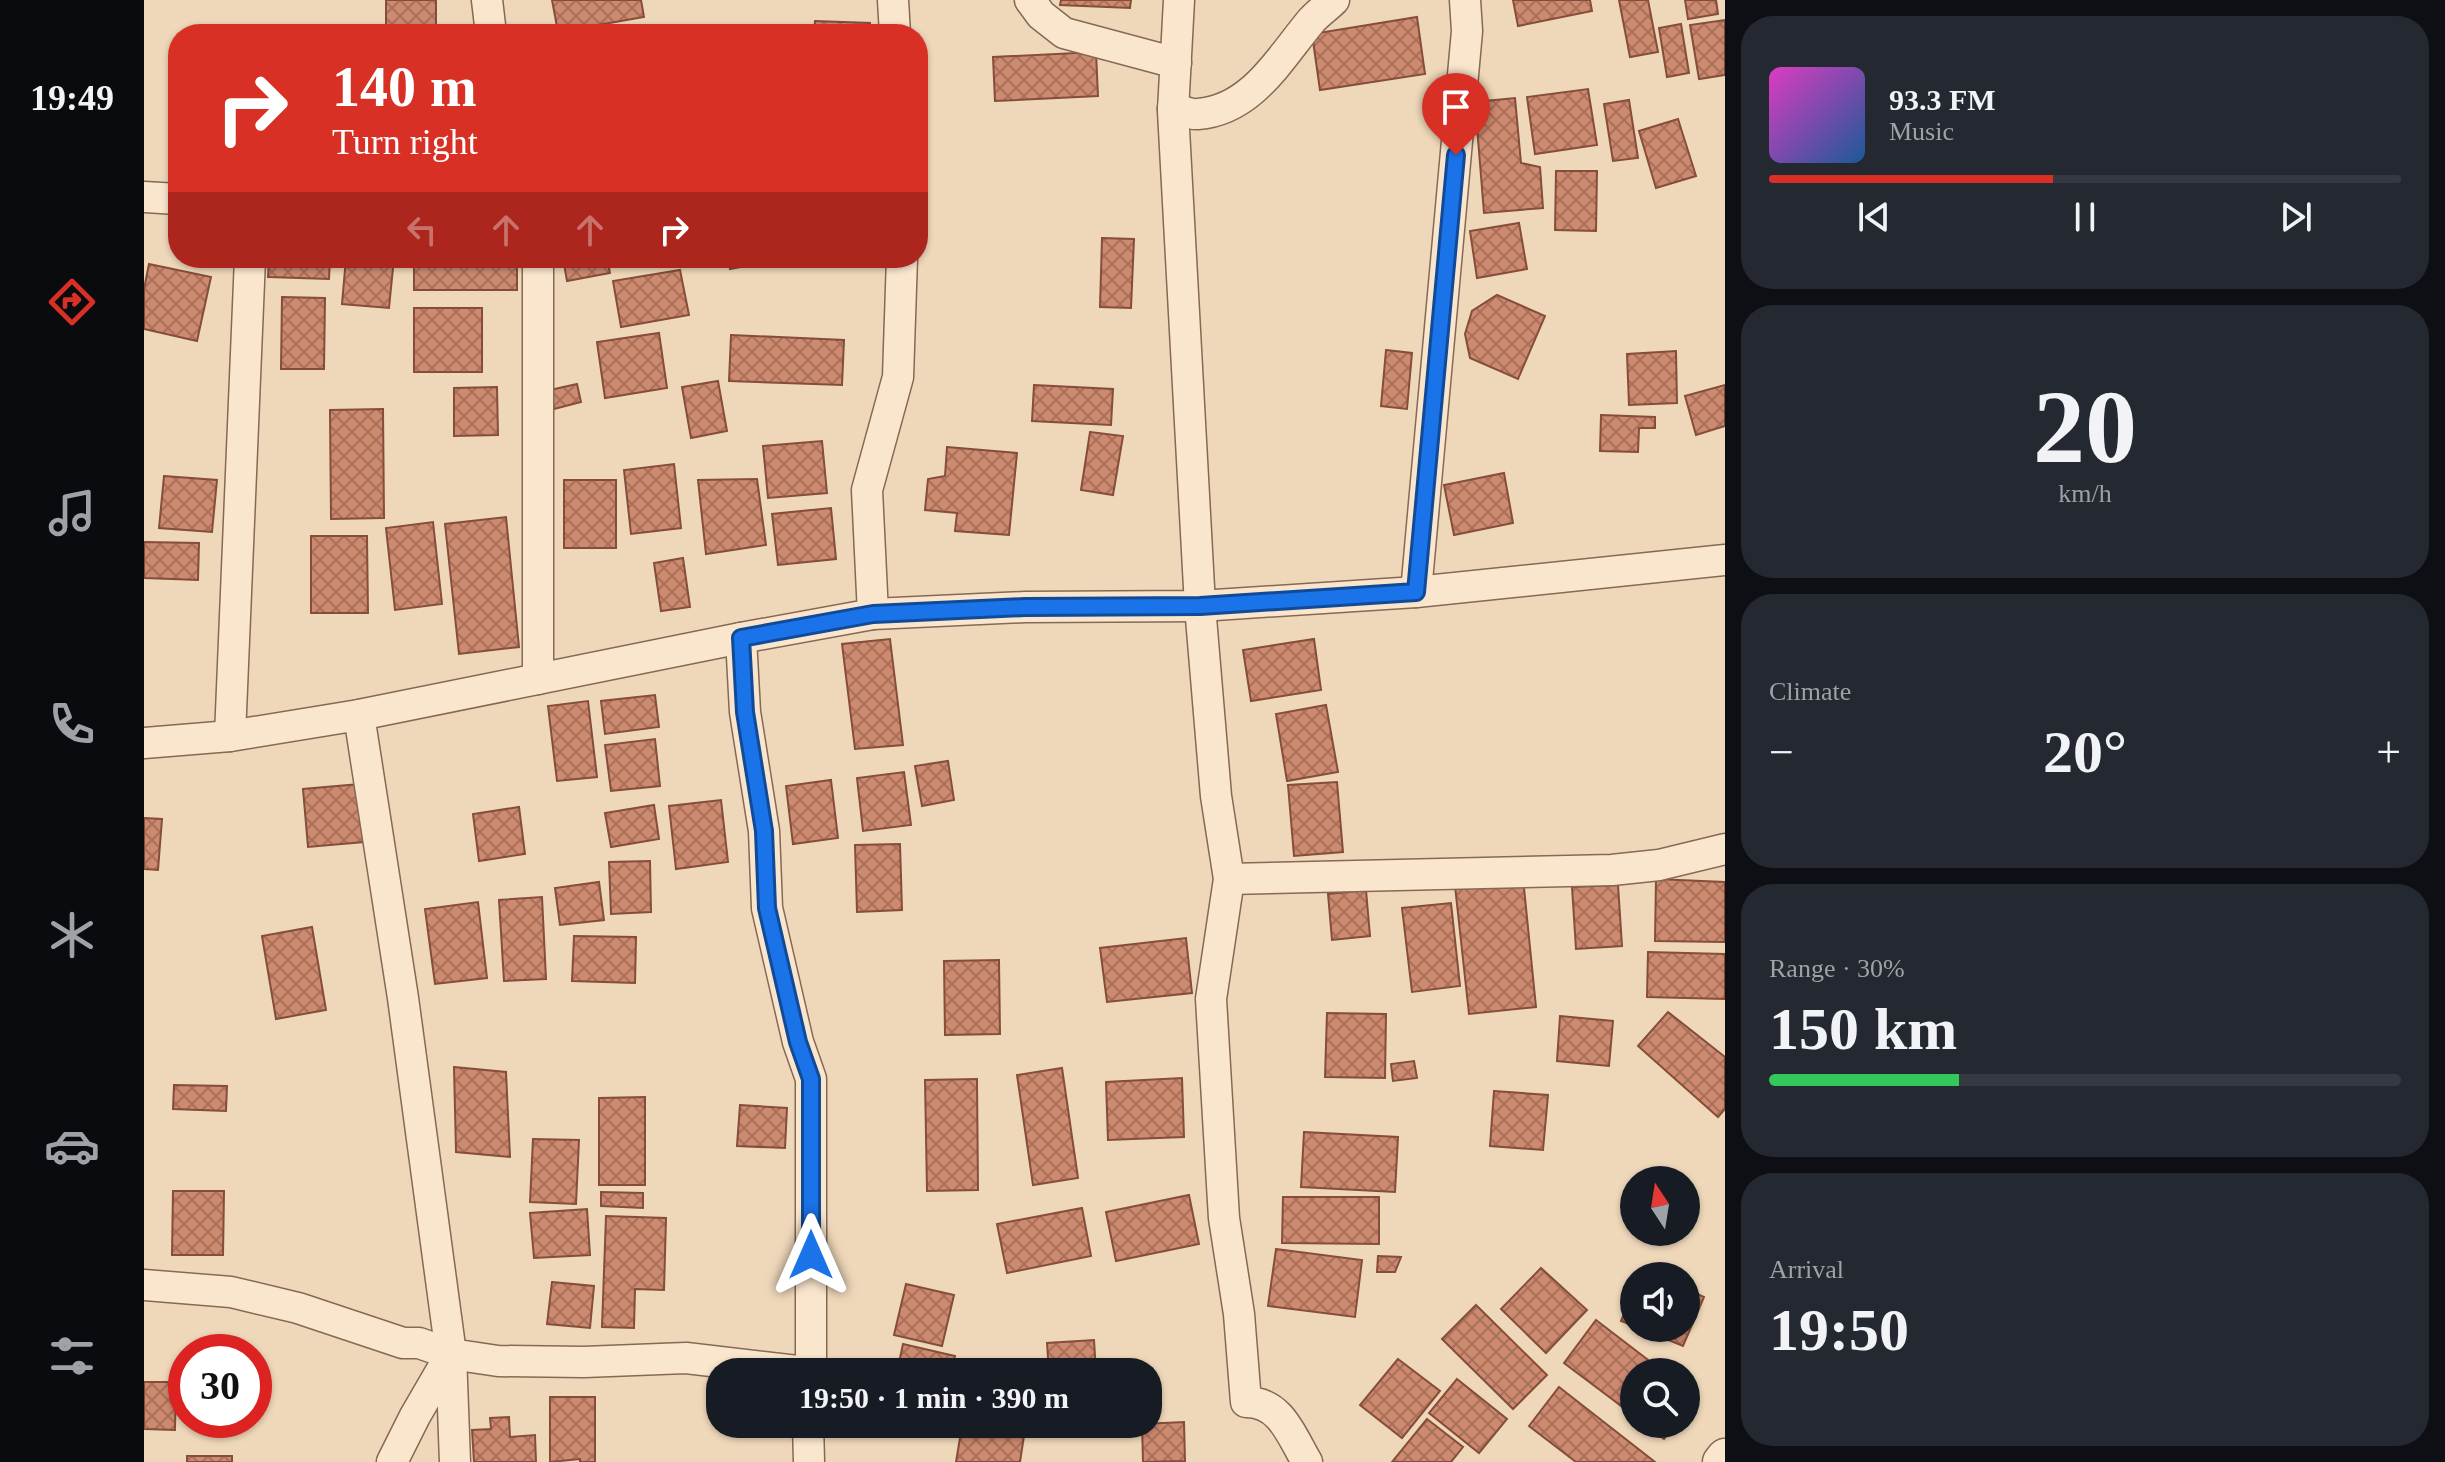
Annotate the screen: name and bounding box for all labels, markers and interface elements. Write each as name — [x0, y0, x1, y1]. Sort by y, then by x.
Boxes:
icon: right — [200, 56, 304, 160]
text: 140 m — [332, 56, 477, 118]
pin — [1422, 73, 1490, 155]
text: 19:49 — [30, 78, 114, 118]
text: 93.3 FM — [1889, 83, 1996, 116]
icon: arrive — [1434, 85, 1478, 129]
text: Music — [1889, 117, 1954, 146]
text: Turn right — [332, 122, 478, 162]
icon: previous — [1852, 195, 1896, 239]
icon: pause — [2063, 195, 2107, 239]
icon: next — [2274, 195, 2318, 239]
icon: left — [400, 208, 444, 252]
icon: ahead — [484, 208, 528, 252]
icon: ahead — [568, 208, 612, 252]
icon: right — [652, 208, 696, 252]
icon: directions — [44, 274, 100, 330]
text: 20 — [2033, 369, 2137, 484]
text: km/h — [2058, 479, 2112, 508]
icon: music — [44, 485, 100, 541]
text: Climate — [1769, 677, 1851, 706]
icon: phone — [44, 696, 100, 752]
text: 20° — [2043, 719, 2127, 785]
text: − — [1769, 728, 1794, 777]
text: + — [2376, 728, 2401, 777]
icon: climate — [44, 907, 100, 963]
text: Range · 30% — [1769, 954, 1905, 983]
text: 150 km — [1769, 996, 1957, 1062]
icon: car — [44, 1118, 100, 1174]
north arrow — [1620, 1166, 1700, 1246]
map controls — [1620, 1166, 1700, 1438]
position arrow — [769, 1213, 853, 1297]
text: Arrival — [1769, 1255, 1844, 1284]
button: sound — [1620, 1262, 1700, 1342]
text: 19:50 — [1769, 1297, 1909, 1363]
icon: filters — [44, 1328, 100, 1384]
speed limit sign: 30 — [168, 1334, 272, 1438]
button: search — [1620, 1358, 1700, 1438]
text: 19:50 · 1 min · 390 m — [799, 1381, 1069, 1414]

